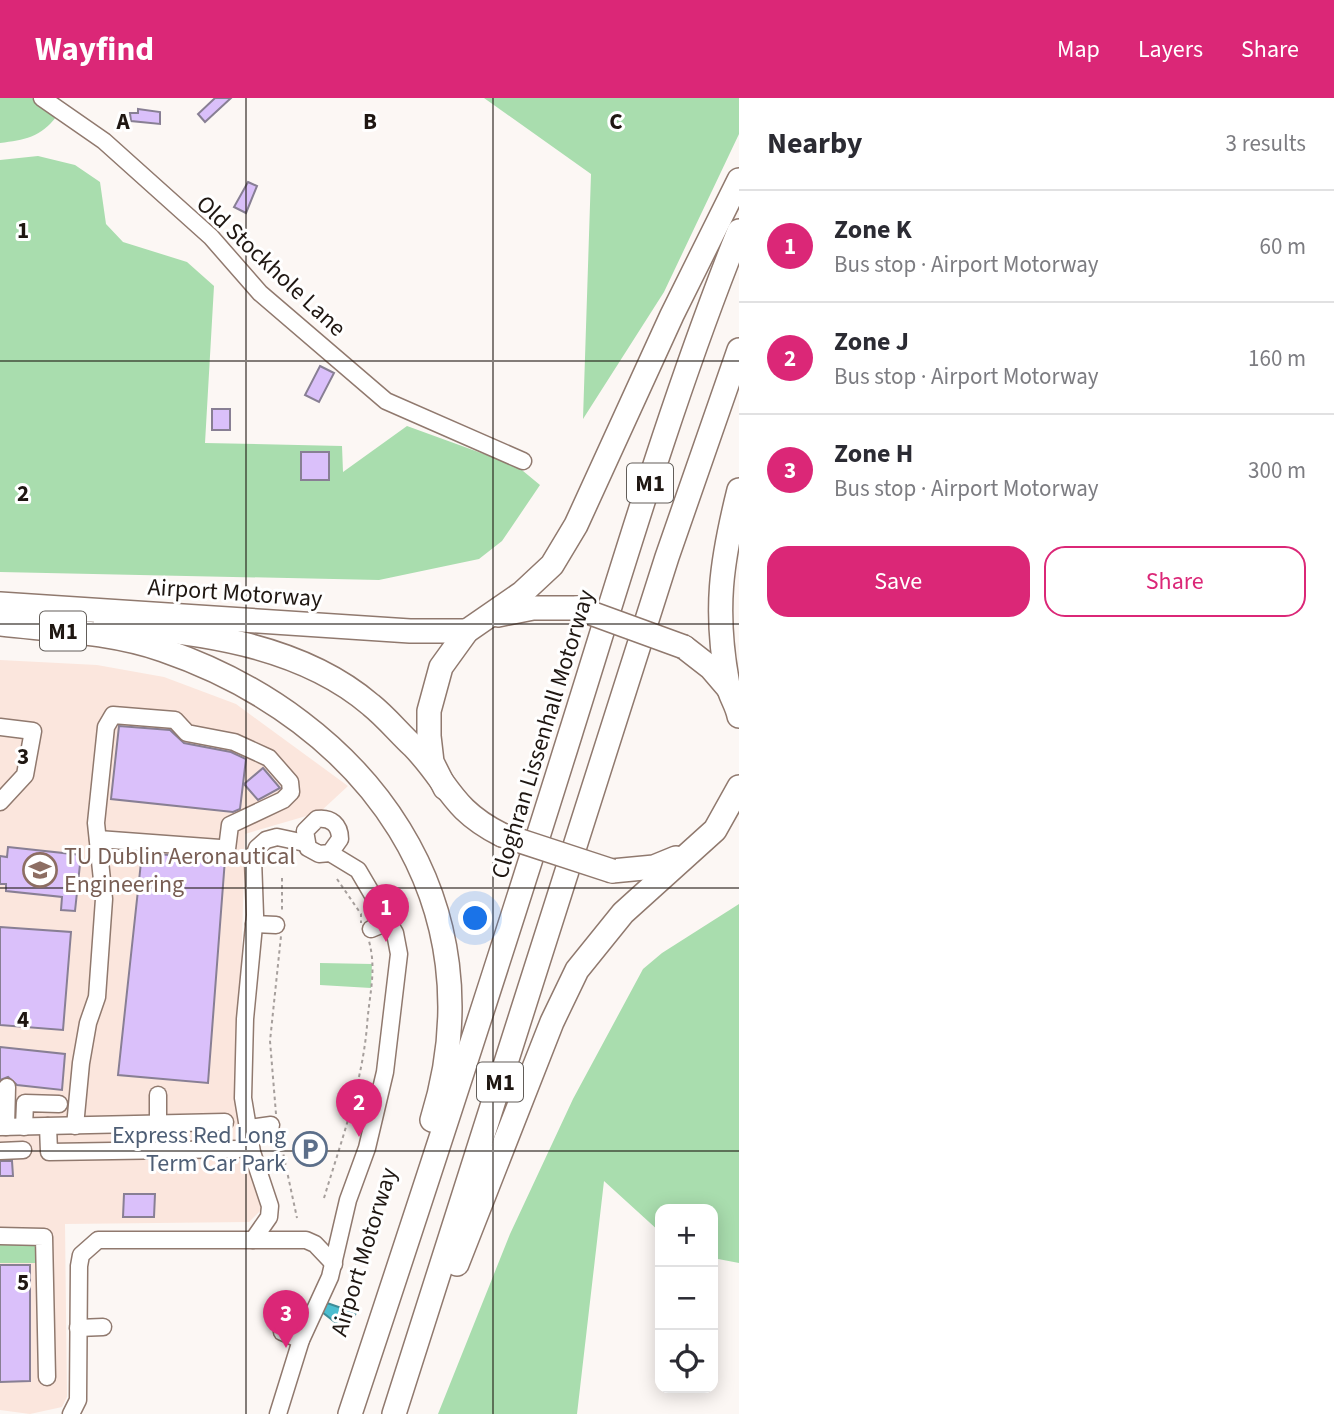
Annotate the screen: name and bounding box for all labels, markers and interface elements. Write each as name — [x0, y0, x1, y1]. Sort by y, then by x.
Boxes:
text: Wayfind — [35, 26, 154, 73]
text: Map — [1057, 32, 1100, 67]
text: Layers — [1138, 32, 1203, 67]
text: Share — [1241, 32, 1299, 67]
text: A — [115, 105, 130, 138]
text: B — [363, 105, 377, 138]
text: C — [609, 105, 623, 138]
text: Nearby — [767, 122, 862, 165]
text: 3 results — [1226, 127, 1306, 160]
street label: Old Stockhole Lane — [188, 187, 354, 345]
text: Zone K — [834, 211, 912, 248]
text: 1 — [17, 214, 29, 247]
text: 1 — [784, 230, 796, 263]
text: 60 m — [1259, 230, 1306, 263]
text: Bus stop · Airport Motorway — [834, 248, 1099, 281]
text: Zone J — [834, 323, 909, 360]
text: 2 — [784, 342, 796, 375]
text: 160 m — [1248, 342, 1306, 375]
text: Bus stop · Airport Motorway — [834, 360, 1099, 393]
text: Zone H — [834, 435, 913, 472]
text: 3 — [784, 454, 796, 487]
text: 300 m — [1248, 454, 1306, 487]
road number: M1 — [627, 464, 673, 502]
text: Bus stop · Airport Motorway — [834, 472, 1099, 505]
text: 2 — [17, 477, 29, 510]
button: Save — [767, 546, 1030, 617]
button: Share — [1044, 546, 1306, 617]
street label: Airport Motorway — [147, 569, 323, 617]
street label: Cloghran Lissenhall Motorway — [482, 585, 604, 883]
road number: M1 — [40, 611, 86, 650]
text: 3 — [17, 740, 29, 773]
place label: TU Dublin Aeronautical Engineering — [64, 839, 295, 902]
school or university icon: TU Dublin Aeronautical Engineering — [21, 851, 59, 889]
pin: 1 — [363, 884, 409, 942]
your location — [458, 901, 492, 935]
text: 4 — [17, 1003, 29, 1036]
road number: M1 — [477, 1063, 523, 1102]
pin: 2 — [336, 1079, 382, 1137]
place label: Express Red Long Term Car Park — [112, 1118, 286, 1181]
parking icon: Express Red Long Term Car Park — [291, 1130, 329, 1168]
street label: Airport Motorway — [322, 1163, 406, 1341]
map controls — [655, 1204, 718, 1393]
button: + — [655, 1204, 718, 1267]
text: 5 — [17, 1266, 29, 1299]
button: − — [655, 1267, 718, 1330]
pin: 3 — [263, 1290, 309, 1348]
button: locate — [655, 1330, 718, 1393]

